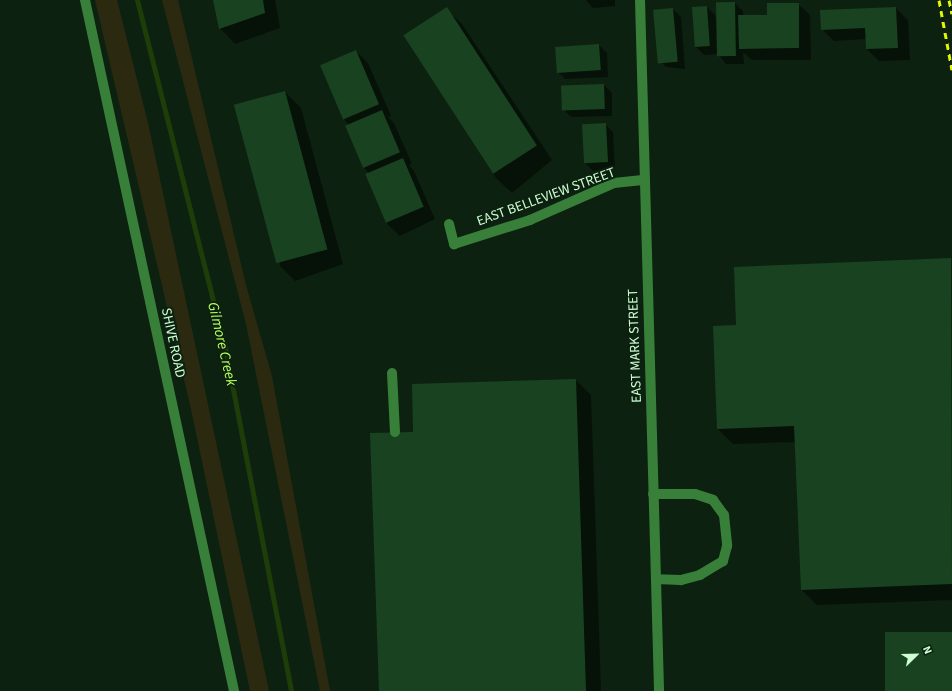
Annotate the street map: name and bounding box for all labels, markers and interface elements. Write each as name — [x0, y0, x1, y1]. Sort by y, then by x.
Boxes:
street label: EAST BELLEVIEW STREET — [474, 164, 618, 230]
street label: EAST MARK STREET — [625, 289, 645, 403]
water label: Gilmore Creek — [204, 300, 240, 388]
street label: SHIVE ROAD — [157, 307, 189, 379]
north arrow — [896, 635, 936, 675]
text: N — [919, 644, 936, 656]

